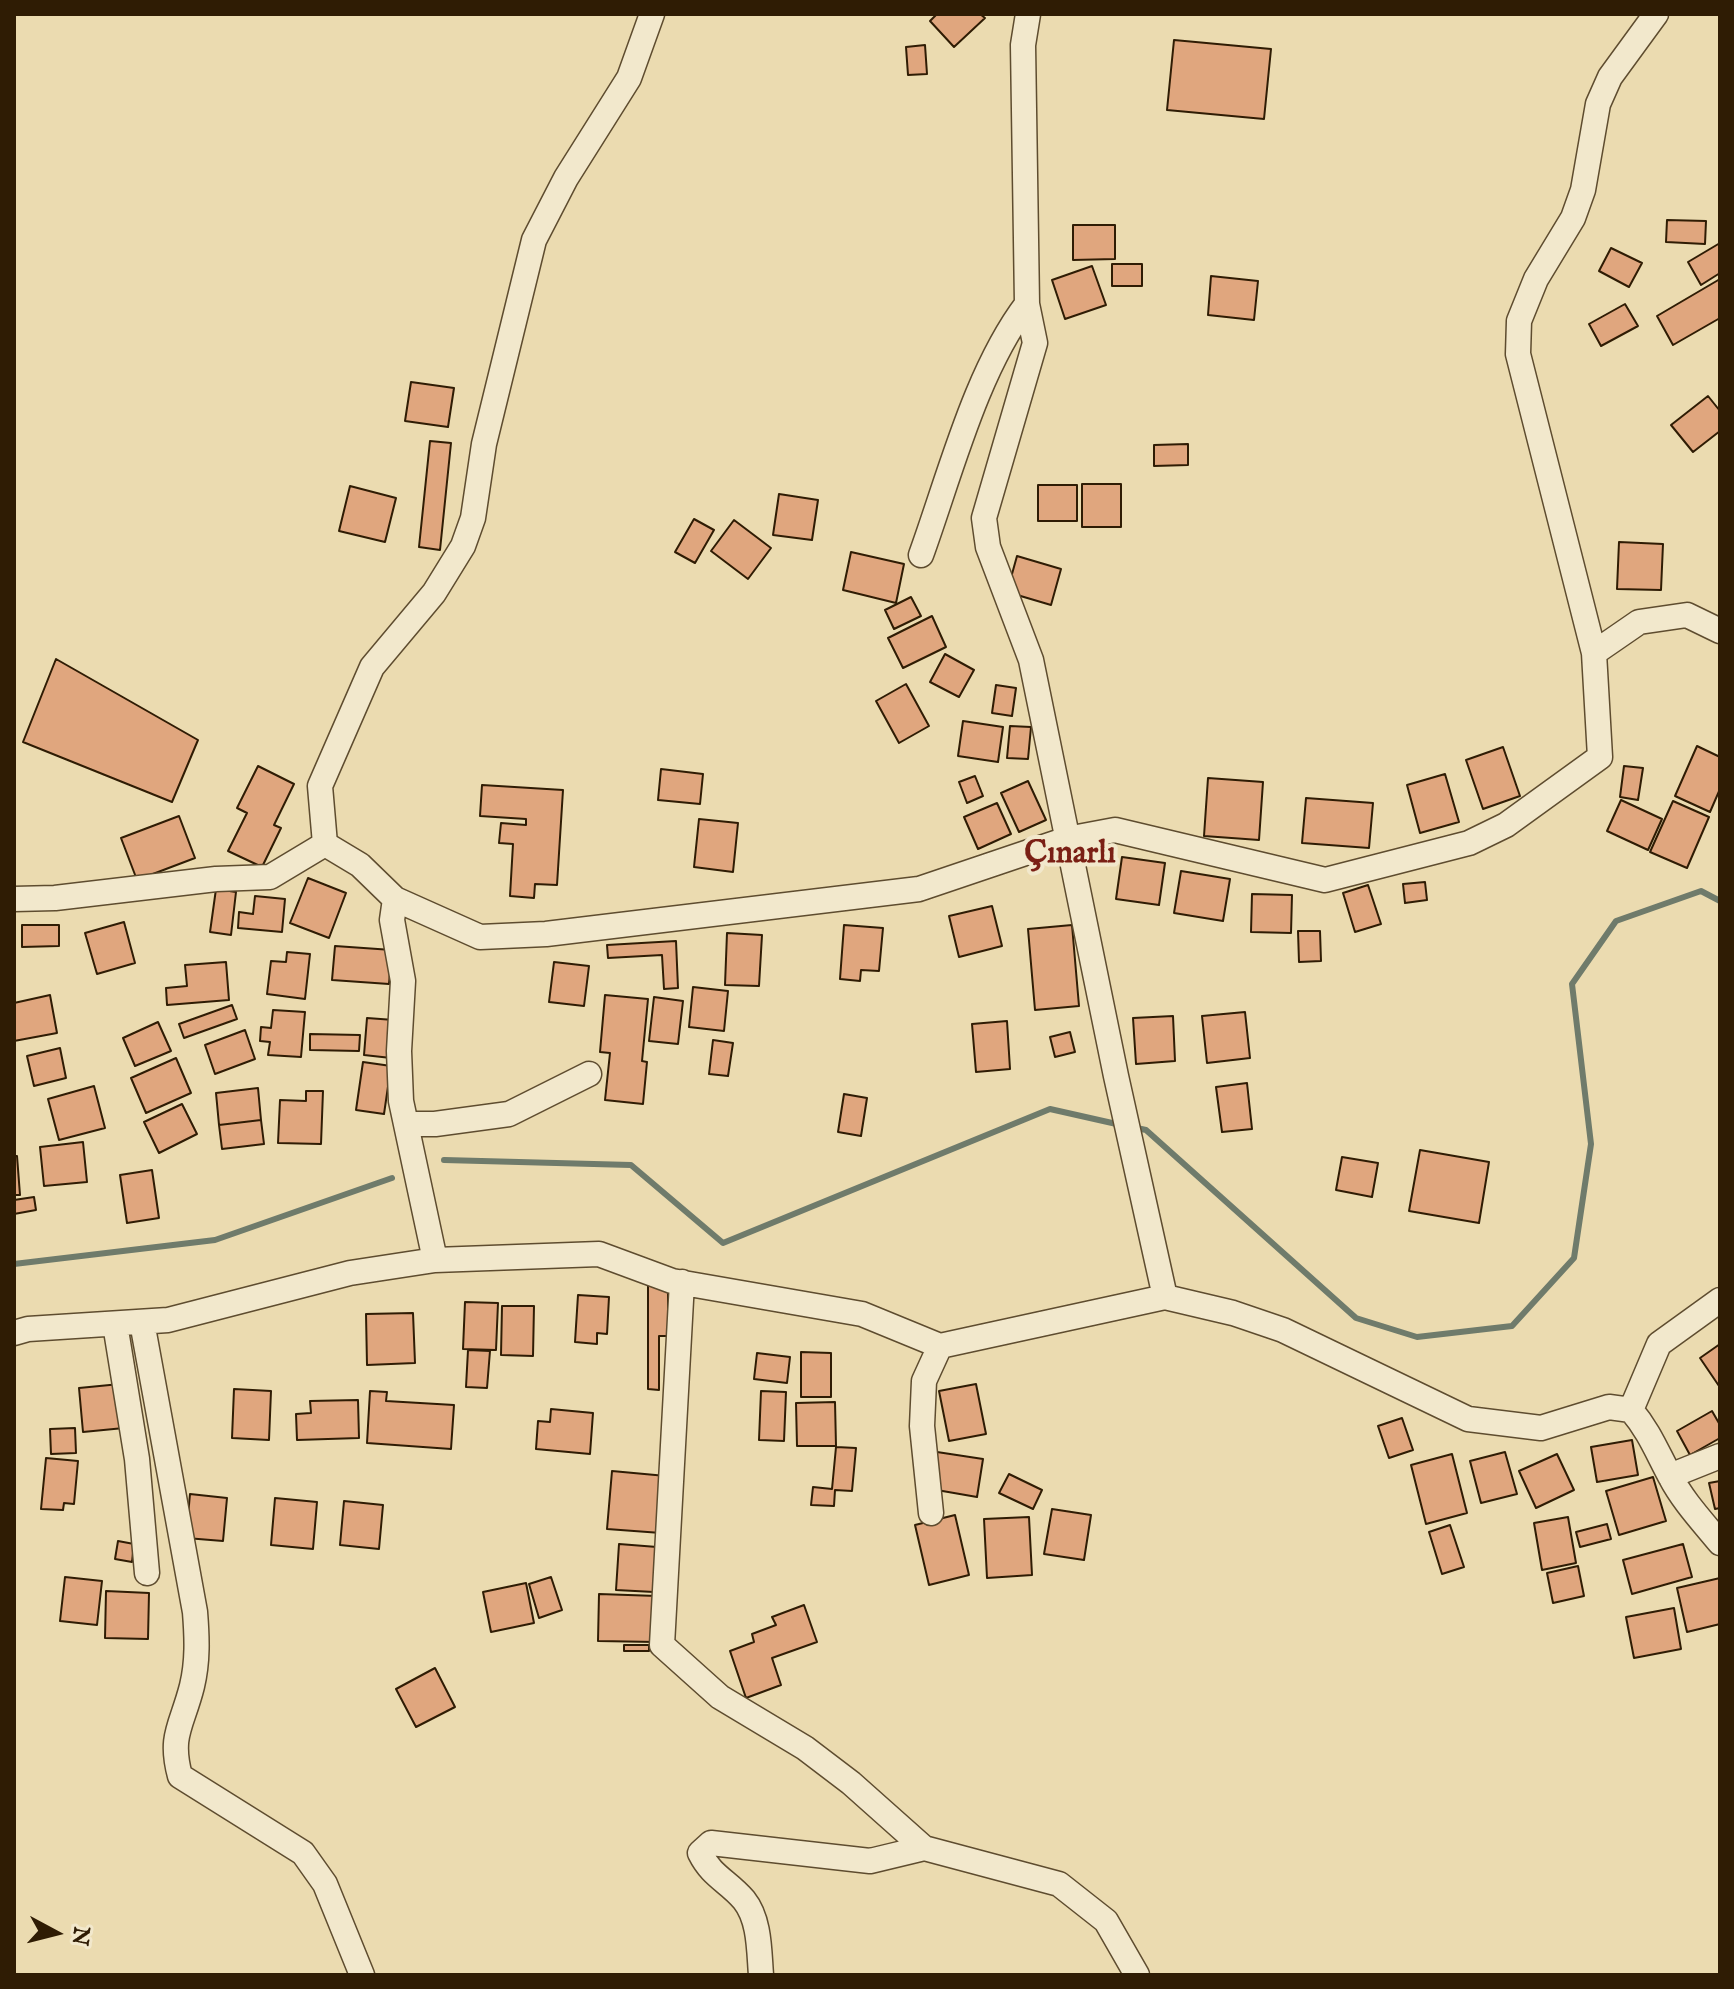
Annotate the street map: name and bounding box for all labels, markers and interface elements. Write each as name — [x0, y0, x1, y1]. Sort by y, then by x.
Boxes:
district label: Çınarlı — [1024, 836, 1116, 874]
north arrow — [16, 1893, 96, 1973]
text: N — [65, 1925, 95, 1947]

